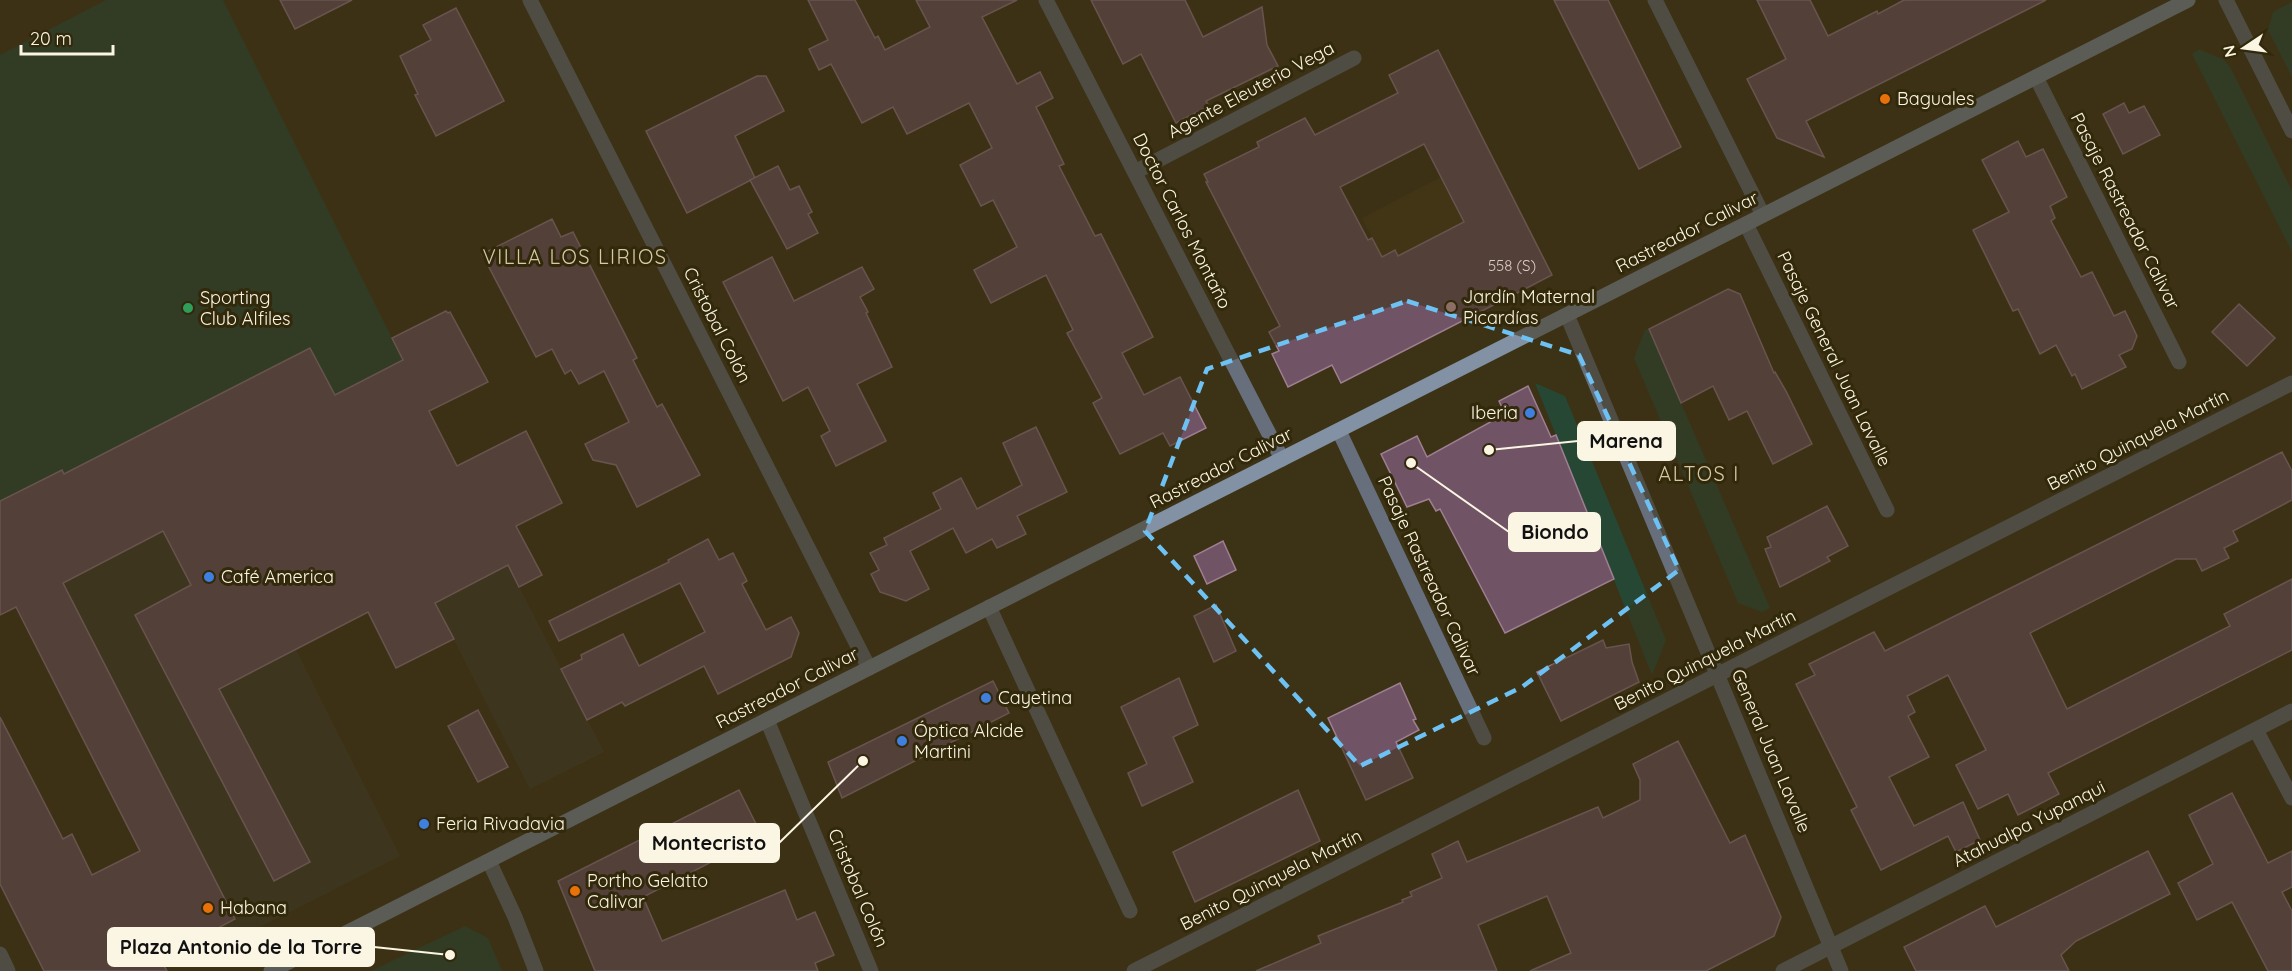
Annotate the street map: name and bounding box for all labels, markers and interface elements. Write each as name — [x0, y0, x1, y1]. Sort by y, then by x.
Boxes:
scale bar — [21, 18, 112, 56]
north arrow — [2214, 18, 2274, 78]
text: 20 m — [30, 27, 72, 50]
street label: Agente Eleuterio Vega — [1164, 36, 1338, 143]
text: N — [2218, 43, 2240, 59]
place label: Baguales — [1897, 87, 1974, 110]
marker: Baguales — [1878, 92, 1892, 106]
street label: Pasaje Rastreador Calivar — [2066, 108, 2185, 313]
street label: Doctor Carlos Montaño — [1128, 129, 1237, 313]
street label: Rastreador Calivar — [1612, 186, 1762, 277]
district label: VILLA LOS LIRIOS — [482, 244, 668, 269]
street label: Pasaje General Juan Lavalle — [1772, 247, 1897, 470]
house number: 558 (S) — [1488, 256, 1536, 275]
street label: Cristobal Colón — [678, 263, 756, 386]
place label: Jardín Maternal Picardías — [1463, 285, 1595, 329]
place label: Sporting Club Alfiles — [200, 286, 291, 330]
marker: Jardín Maternal Picardías — [1444, 300, 1458, 314]
marker: Sporting Club Alfiles — [181, 301, 195, 315]
street label: Benito Quinquela Martín — [2043, 384, 2232, 495]
place label: Iberia — [1471, 401, 1518, 424]
marker: Iberia — [1523, 406, 1537, 420]
street label: Rastreador Calivar — [1146, 422, 1296, 513]
callout: Marena — [1578, 422, 1675, 460]
text: Marena — [1589, 428, 1663, 453]
district label: ALTOS I — [1658, 461, 1740, 486]
street label: Pasaje Rastreador Calivar — [1373, 472, 1486, 679]
callout: Biondo — [1509, 513, 1600, 551]
text: Biondo — [1521, 519, 1589, 544]
place label: Café America — [221, 565, 334, 588]
marker: Café America — [202, 570, 216, 584]
street label: Benito Quinquela Martín — [1610, 604, 1799, 715]
street label: Rastreador Calivar — [712, 642, 862, 733]
street label: General Juan Lavalle — [1727, 665, 1816, 836]
place label: Cayetina — [998, 686, 1072, 709]
marker: Cayetina — [979, 691, 993, 705]
place label: Óptica Alcide Martini — [914, 719, 1024, 763]
marker: Óptica Alcide Martini — [895, 734, 909, 748]
street label: Atahualpa Yupanqui — [1949, 775, 2109, 872]
place label: Feria Rivadavia — [436, 812, 565, 835]
marker: Feria Rivadavia — [417, 817, 431, 831]
callout: Montecristo — [640, 824, 779, 862]
street label: Benito Quinquela Martín — [1176, 824, 1365, 935]
street label: Cristobal Colón — [823, 825, 894, 951]
text: Montecristo — [652, 830, 766, 855]
place label: Portho Gelatto Calivar — [587, 869, 708, 913]
marker: Portho Gelatto Calivar — [568, 884, 582, 898]
place label: Habana — [220, 896, 287, 919]
marker: Habana — [201, 901, 215, 915]
callout: Plaza Antonio de la Torre — [108, 928, 374, 966]
text: Plaza Antonio de la Torre — [120, 934, 362, 959]

